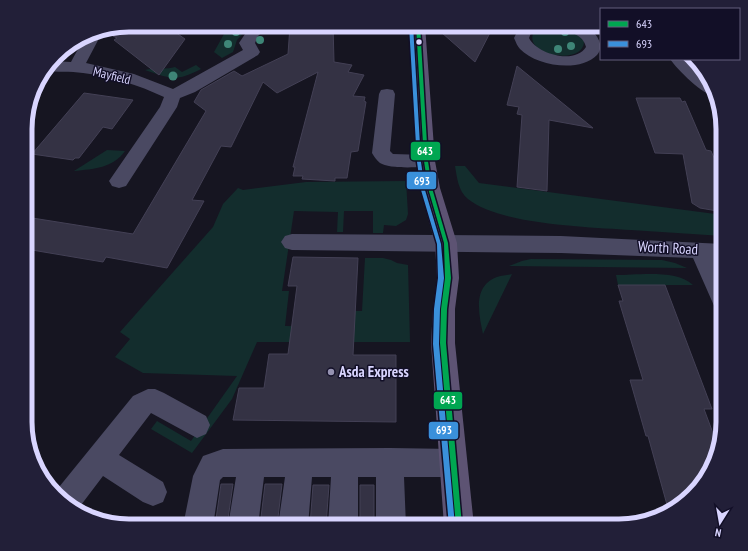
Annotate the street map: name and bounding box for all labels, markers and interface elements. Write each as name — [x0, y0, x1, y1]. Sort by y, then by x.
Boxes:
legend — [600, 8, 740, 60]
text: 643 — [636, 16, 652, 31]
text: 693 — [636, 36, 652, 51]
unlabelled marker — [414, 37, 424, 47]
street label: Mayfield — [91, 63, 132, 88]
line badge: 643 — [410, 141, 441, 161]
text: 643 — [417, 144, 433, 158]
line badge: 693 — [406, 171, 437, 190]
text: 693 — [414, 174, 430, 188]
street label: Worth Road — [638, 236, 698, 259]
place label: Asda Express — [338, 362, 409, 381]
marker: Asda Express — [326, 367, 336, 377]
line badge: 643 — [433, 391, 463, 410]
text: 643 — [440, 393, 456, 407]
line badge: 693 — [428, 421, 459, 440]
text: 693 — [436, 423, 452, 437]
north arrow — [700, 503, 740, 543]
text: N — [714, 525, 722, 540]

